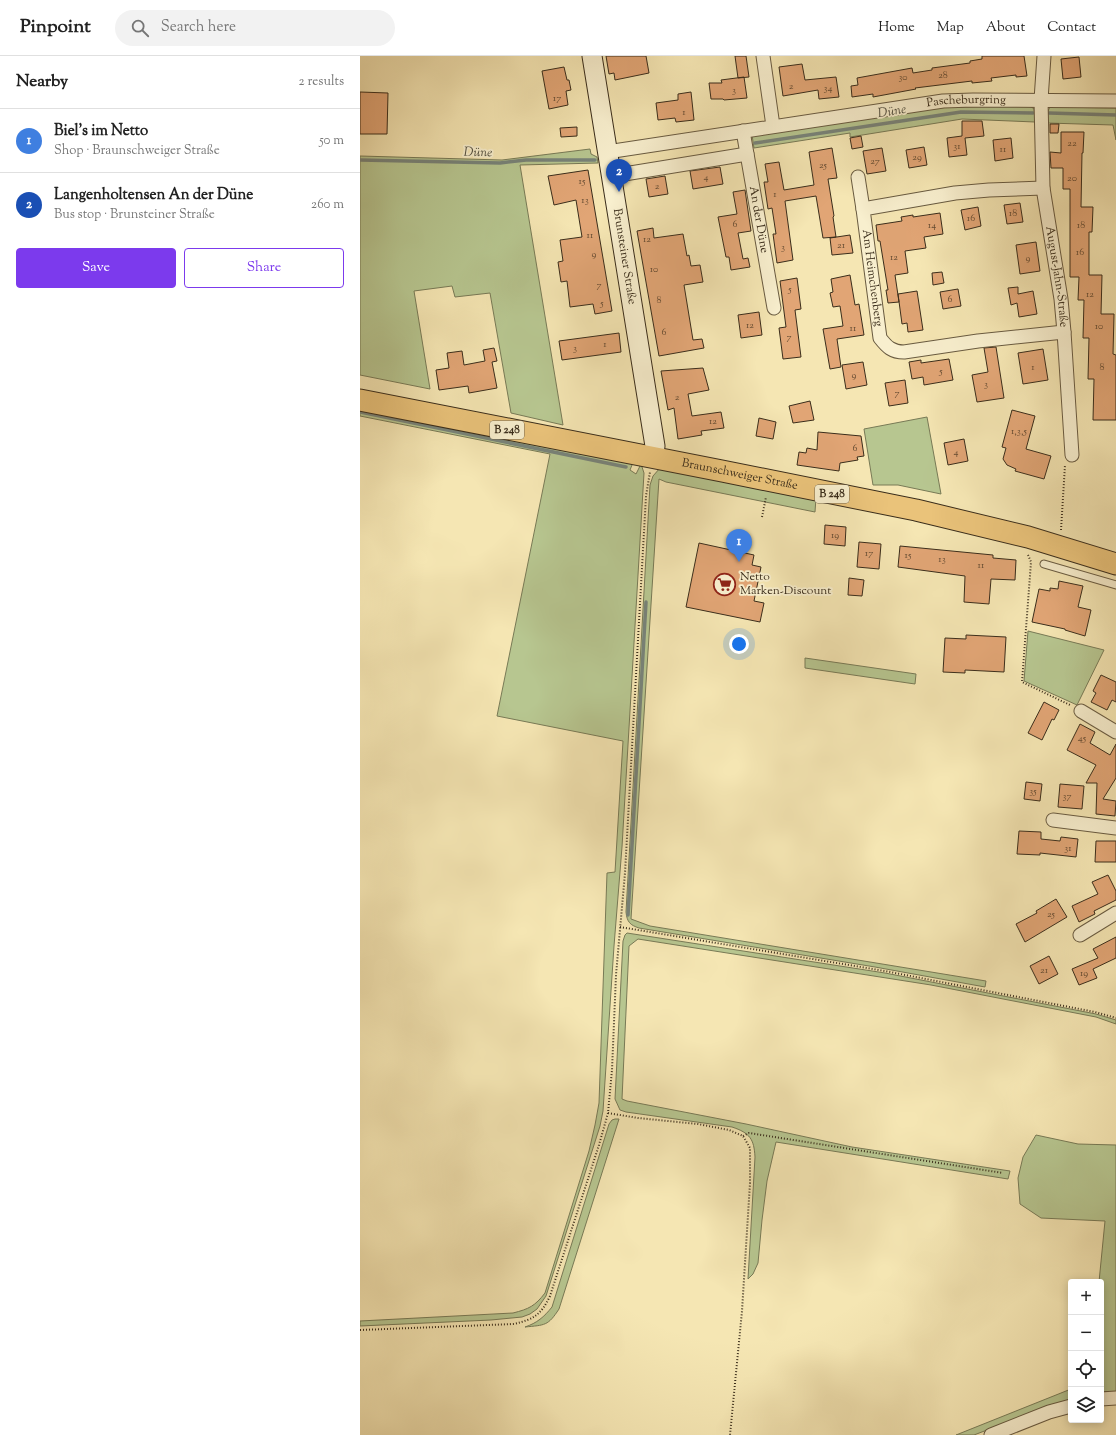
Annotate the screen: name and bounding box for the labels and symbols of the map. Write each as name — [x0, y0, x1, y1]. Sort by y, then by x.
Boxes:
house number: 28 — [938, 68, 948, 83]
house number: 30 — [898, 70, 908, 85]
house number: 2 — [789, 79, 794, 94]
house number: 34 — [823, 81, 833, 96]
house number: 3 — [732, 83, 736, 98]
house number: 17 — [553, 91, 561, 106]
street label: Pascheburgring — [925, 91, 1006, 112]
water label: Düne — [876, 101, 908, 123]
house number: 1 — [682, 105, 686, 120]
house number: 22 — [1067, 136, 1077, 151]
house number: 31 — [953, 139, 961, 154]
house number: 11 — [1000, 142, 1007, 157]
water label: Düne — [464, 144, 492, 162]
house number: 29 — [912, 150, 922, 165]
house number: 27 — [870, 154, 880, 169]
house number: 25 — [819, 158, 828, 173]
pin: 2 — [606, 159, 632, 192]
house number: 4 — [703, 170, 709, 185]
house number: 20 — [1067, 171, 1077, 186]
house number: 15 — [579, 174, 586, 189]
house number: 2 — [655, 179, 660, 194]
street label: An der Düne — [744, 185, 773, 255]
house number: 1 — [773, 187, 777, 202]
house number: 13 — [581, 193, 589, 208]
house number: 18 — [1009, 206, 1017, 221]
street label: Brunsteiner Straße — [608, 207, 641, 306]
house number: 16 — [967, 211, 975, 226]
house number: 6 — [733, 217, 738, 232]
house number: 14 — [928, 218, 936, 233]
house number: 18 — [1077, 218, 1085, 233]
street label: August-Jahn-Straße — [1040, 225, 1073, 329]
house number: 11 — [587, 228, 594, 243]
street label: Am Heimchenberg — [857, 228, 887, 328]
house number: 12 — [643, 232, 651, 247]
house number: 21 — [837, 238, 846, 253]
house number: 3 — [781, 240, 785, 255]
house number: 16 — [1076, 245, 1084, 260]
house number: 9 — [592, 247, 597, 262]
house number: 12 — [890, 250, 898, 265]
house number: 9 — [1026, 251, 1031, 266]
house number: 10 — [650, 262, 658, 277]
house number: 7 — [596, 278, 602, 293]
house number: 5 — [787, 282, 792, 297]
house number: 12 — [1086, 287, 1094, 302]
house number: 6 — [948, 292, 953, 307]
house number: 8 — [657, 293, 662, 308]
house number: 5 — [599, 296, 604, 311]
house number: 12 — [746, 318, 754, 333]
house number: 10 — [1095, 319, 1103, 334]
house number: 11 — [850, 321, 857, 336]
house number: 6 — [662, 325, 667, 340]
house number: 7 — [786, 330, 792, 345]
house number: 1 — [603, 337, 607, 352]
house number: 3 — [573, 341, 577, 356]
house number: 1 — [1031, 360, 1035, 375]
house number: 8 — [1100, 360, 1105, 375]
house number: 5 — [938, 364, 943, 379]
house number: 9 — [852, 368, 857, 383]
house number: 3 — [984, 377, 988, 392]
house number: 7 — [894, 386, 900, 401]
house number: 2 — [675, 390, 680, 405]
house number: 12 — [709, 414, 717, 429]
road number: B 248 — [490, 421, 524, 439]
house number: 1,3,5 — [1011, 424, 1028, 439]
house number: 6 — [853, 441, 858, 456]
house number: 4 — [953, 445, 959, 460]
street label: Braunschweiger Straße — [680, 454, 800, 495]
road number: B 248 — [815, 485, 849, 503]
house number: 19 — [831, 528, 839, 543]
pin: 1 — [726, 529, 752, 562]
house number: 17 — [865, 546, 873, 561]
house number: 15 — [905, 548, 912, 563]
house number: 13 — [938, 552, 946, 567]
house number: 11 — [978, 558, 985, 573]
place label: Netto Marken-Discount — [740, 568, 831, 600]
supermarket icon: Netto Marken-Discount — [711, 571, 737, 597]
your location — [729, 634, 749, 654]
house number: 45 — [1078, 731, 1087, 746]
house number: 35 — [1029, 784, 1037, 799]
house number: 37 — [1062, 789, 1072, 804]
house number: 31 — [1064, 841, 1072, 856]
house number: 25 — [1047, 907, 1056, 922]
house number: 21 — [1040, 963, 1049, 978]
house number: 19 — [1080, 966, 1088, 981]

